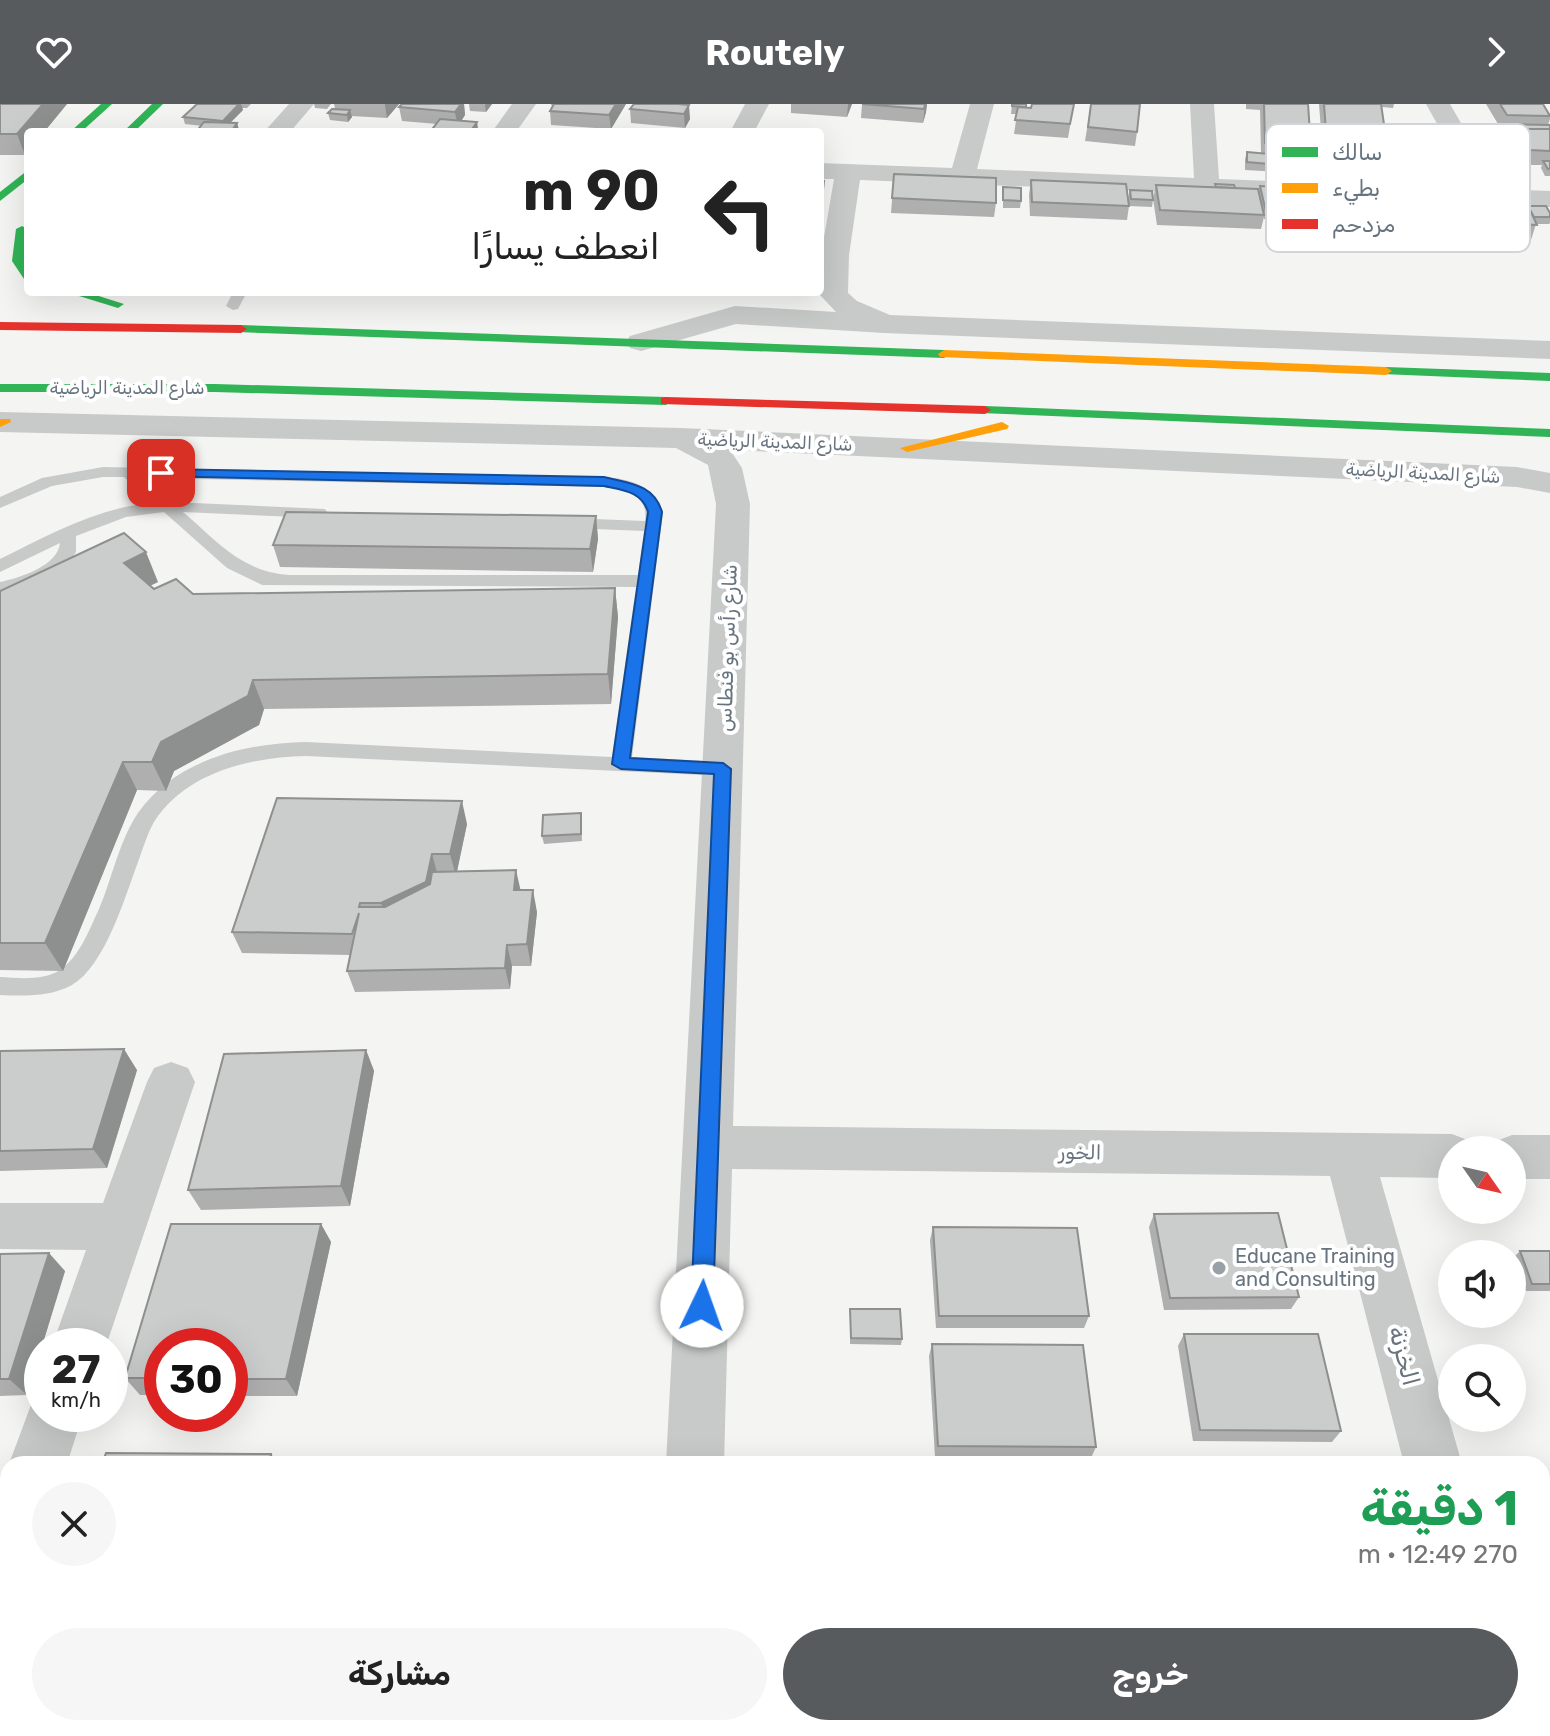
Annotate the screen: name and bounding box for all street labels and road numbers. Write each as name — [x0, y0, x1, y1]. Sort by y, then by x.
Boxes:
street label: شارع المدينة الرياضية — [49, 377, 205, 400]
street label: شارع المدينة الرياضية — [697, 428, 853, 457]
street label: شارع المدينة الرياضية — [1345, 458, 1501, 489]
street label: شارع رأس بو فنطاس — [712, 564, 744, 732]
street label: الخور — [1057, 1140, 1102, 1164]
street label: الخزنة — [1383, 1323, 1425, 1389]

